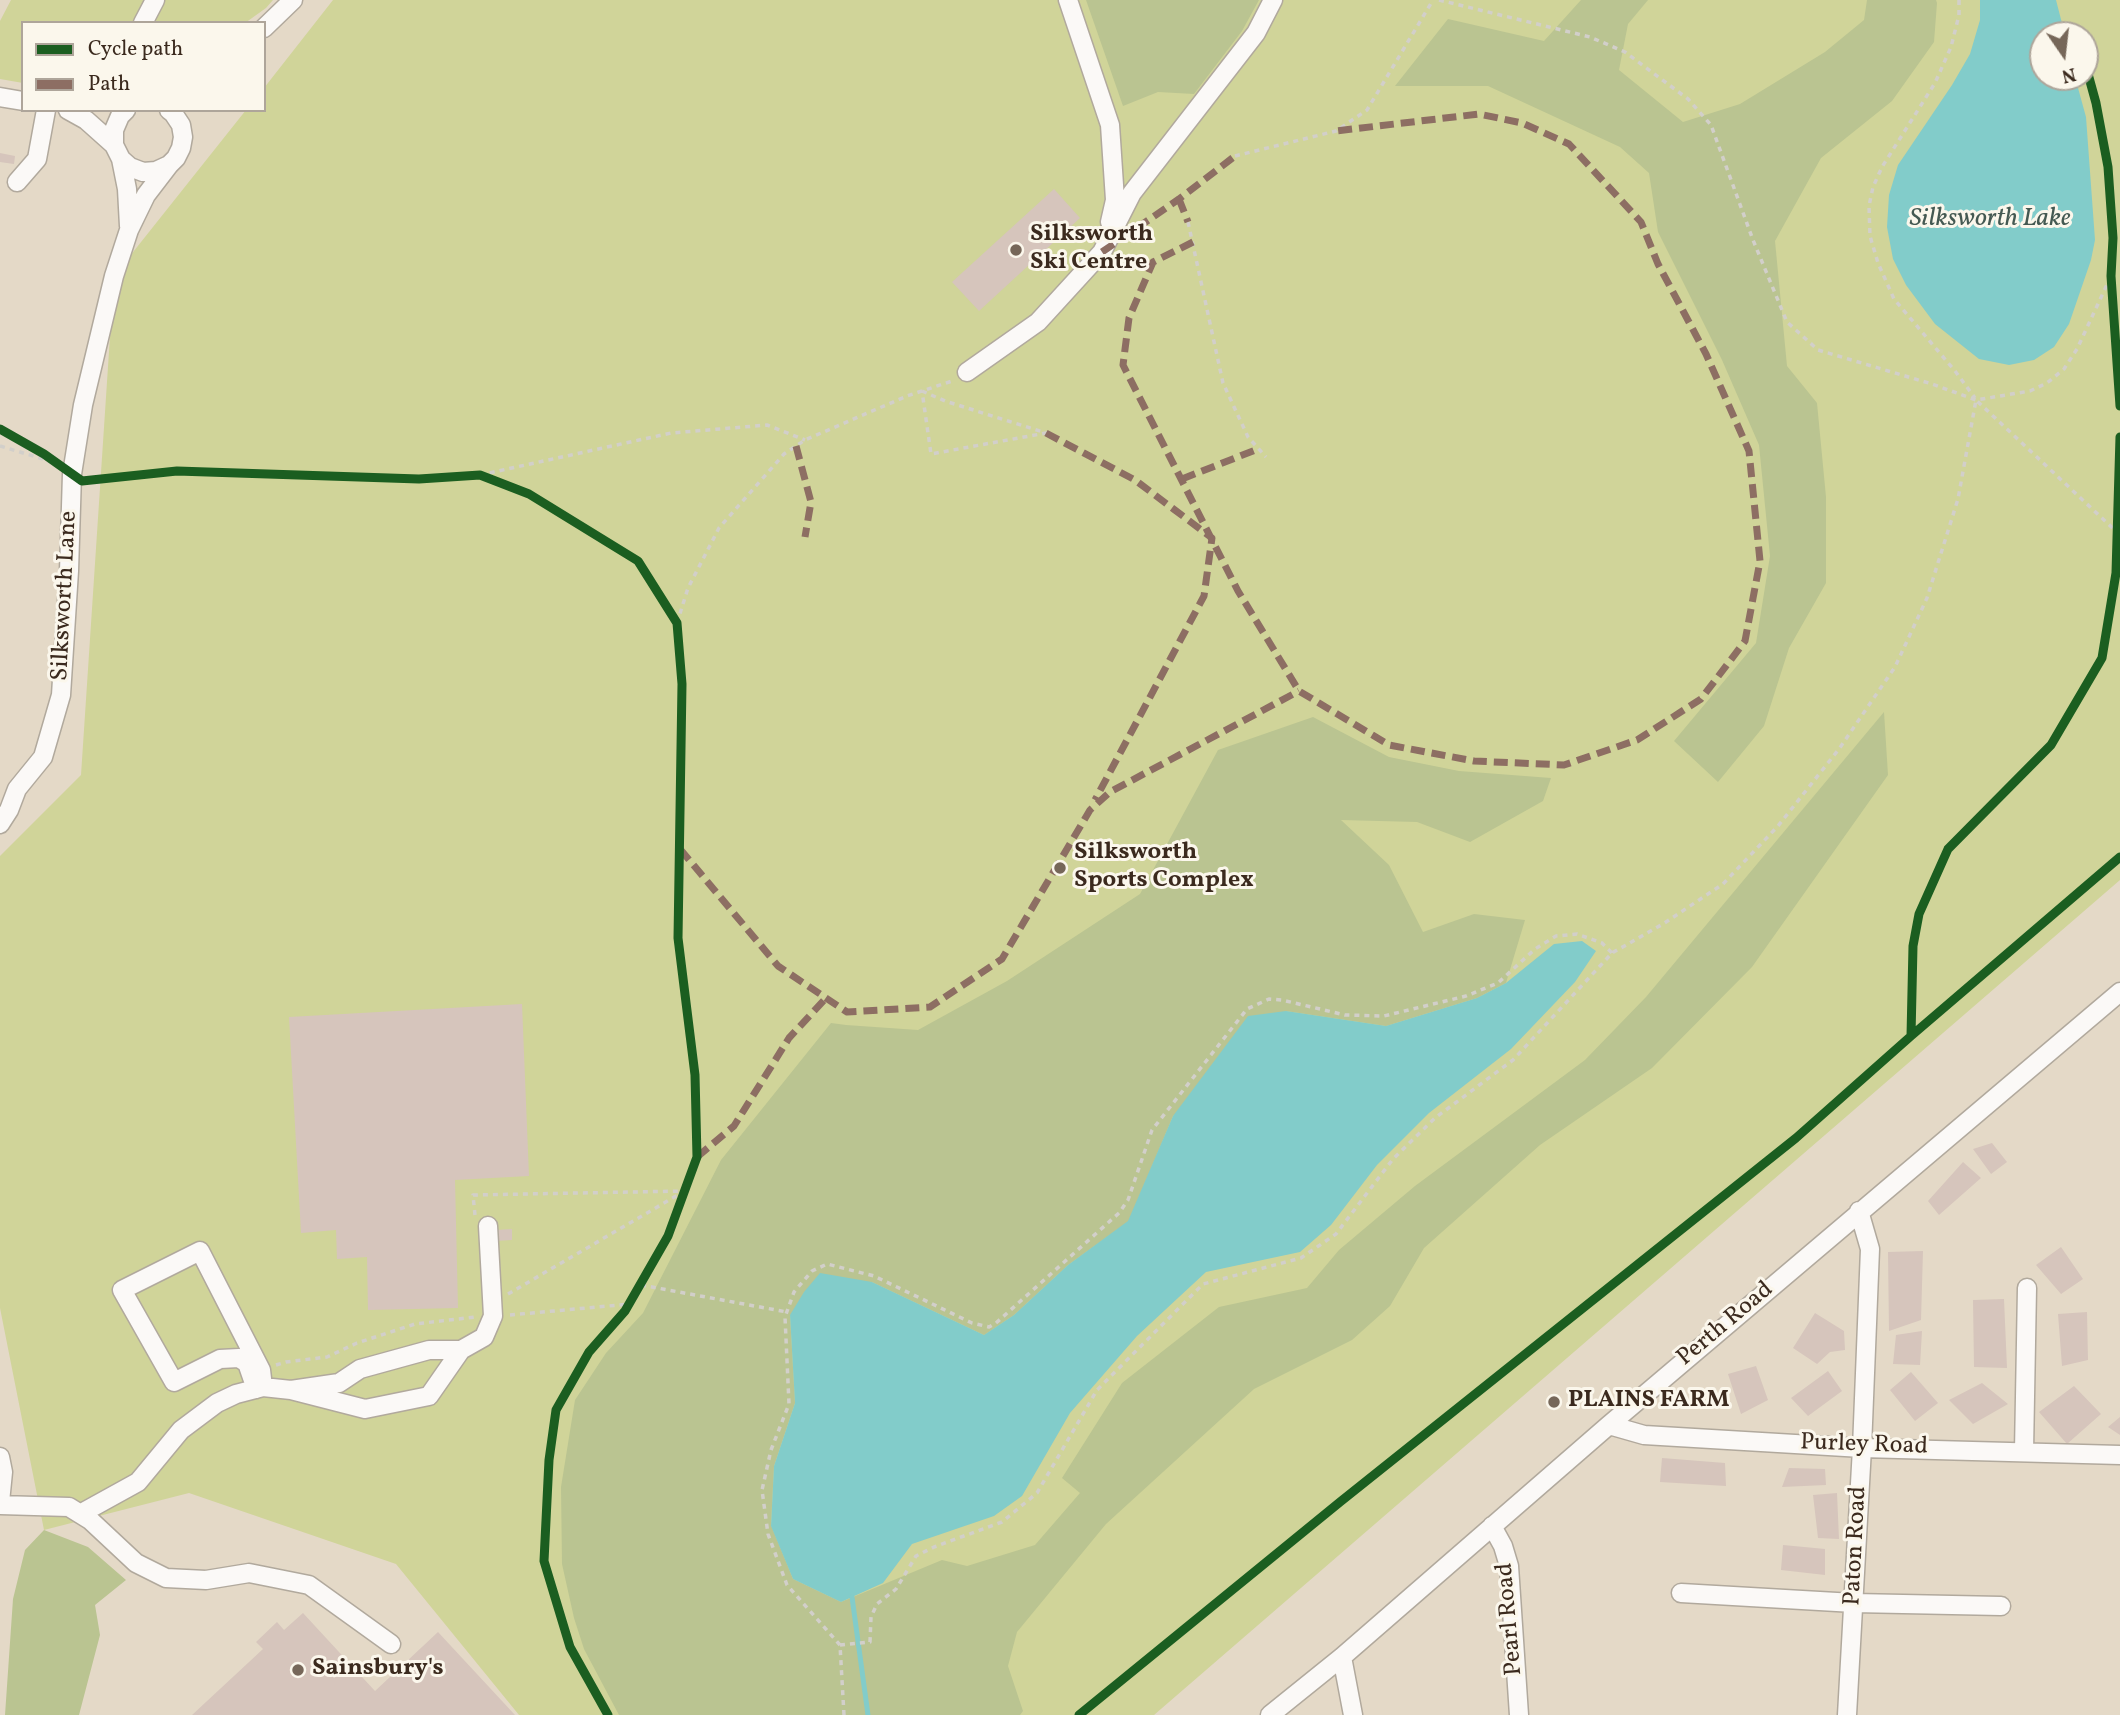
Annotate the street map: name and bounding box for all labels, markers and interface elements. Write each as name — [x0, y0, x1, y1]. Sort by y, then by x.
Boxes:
legend — [21, 21, 266, 112]
north arrow — [2029, 21, 2099, 91]
text: Cycle path — [88, 35, 183, 64]
text: N — [2059, 60, 2078, 89]
text: Path — [88, 70, 130, 99]
water label: Silksworth Lake — [1910, 204, 2070, 236]
place label: Silksworth Ski Centre — [1030, 222, 1153, 278]
marker: Silksworth Ski Centre — [1008, 242, 1024, 258]
street label: Silksworth Lane — [47, 510, 85, 682]
place label: Silksworth Sports Complex — [1074, 840, 1254, 896]
marker: Silksworth Sports Complex — [1052, 860, 1068, 876]
street label: Perth Road — [1672, 1276, 1780, 1374]
place label: PLAINS FARM — [1568, 1388, 1729, 1416]
marker: PLAINS FARM — [1546, 1394, 1562, 1410]
street label: Purley Road — [1800, 1429, 1928, 1463]
street label: Paton Road — [1839, 1485, 1875, 1607]
street label: Pearl Road — [1492, 1561, 1530, 1677]
place label: Sainsbury's — [312, 1656, 444, 1684]
marker: Sainsbury's — [290, 1662, 306, 1678]

